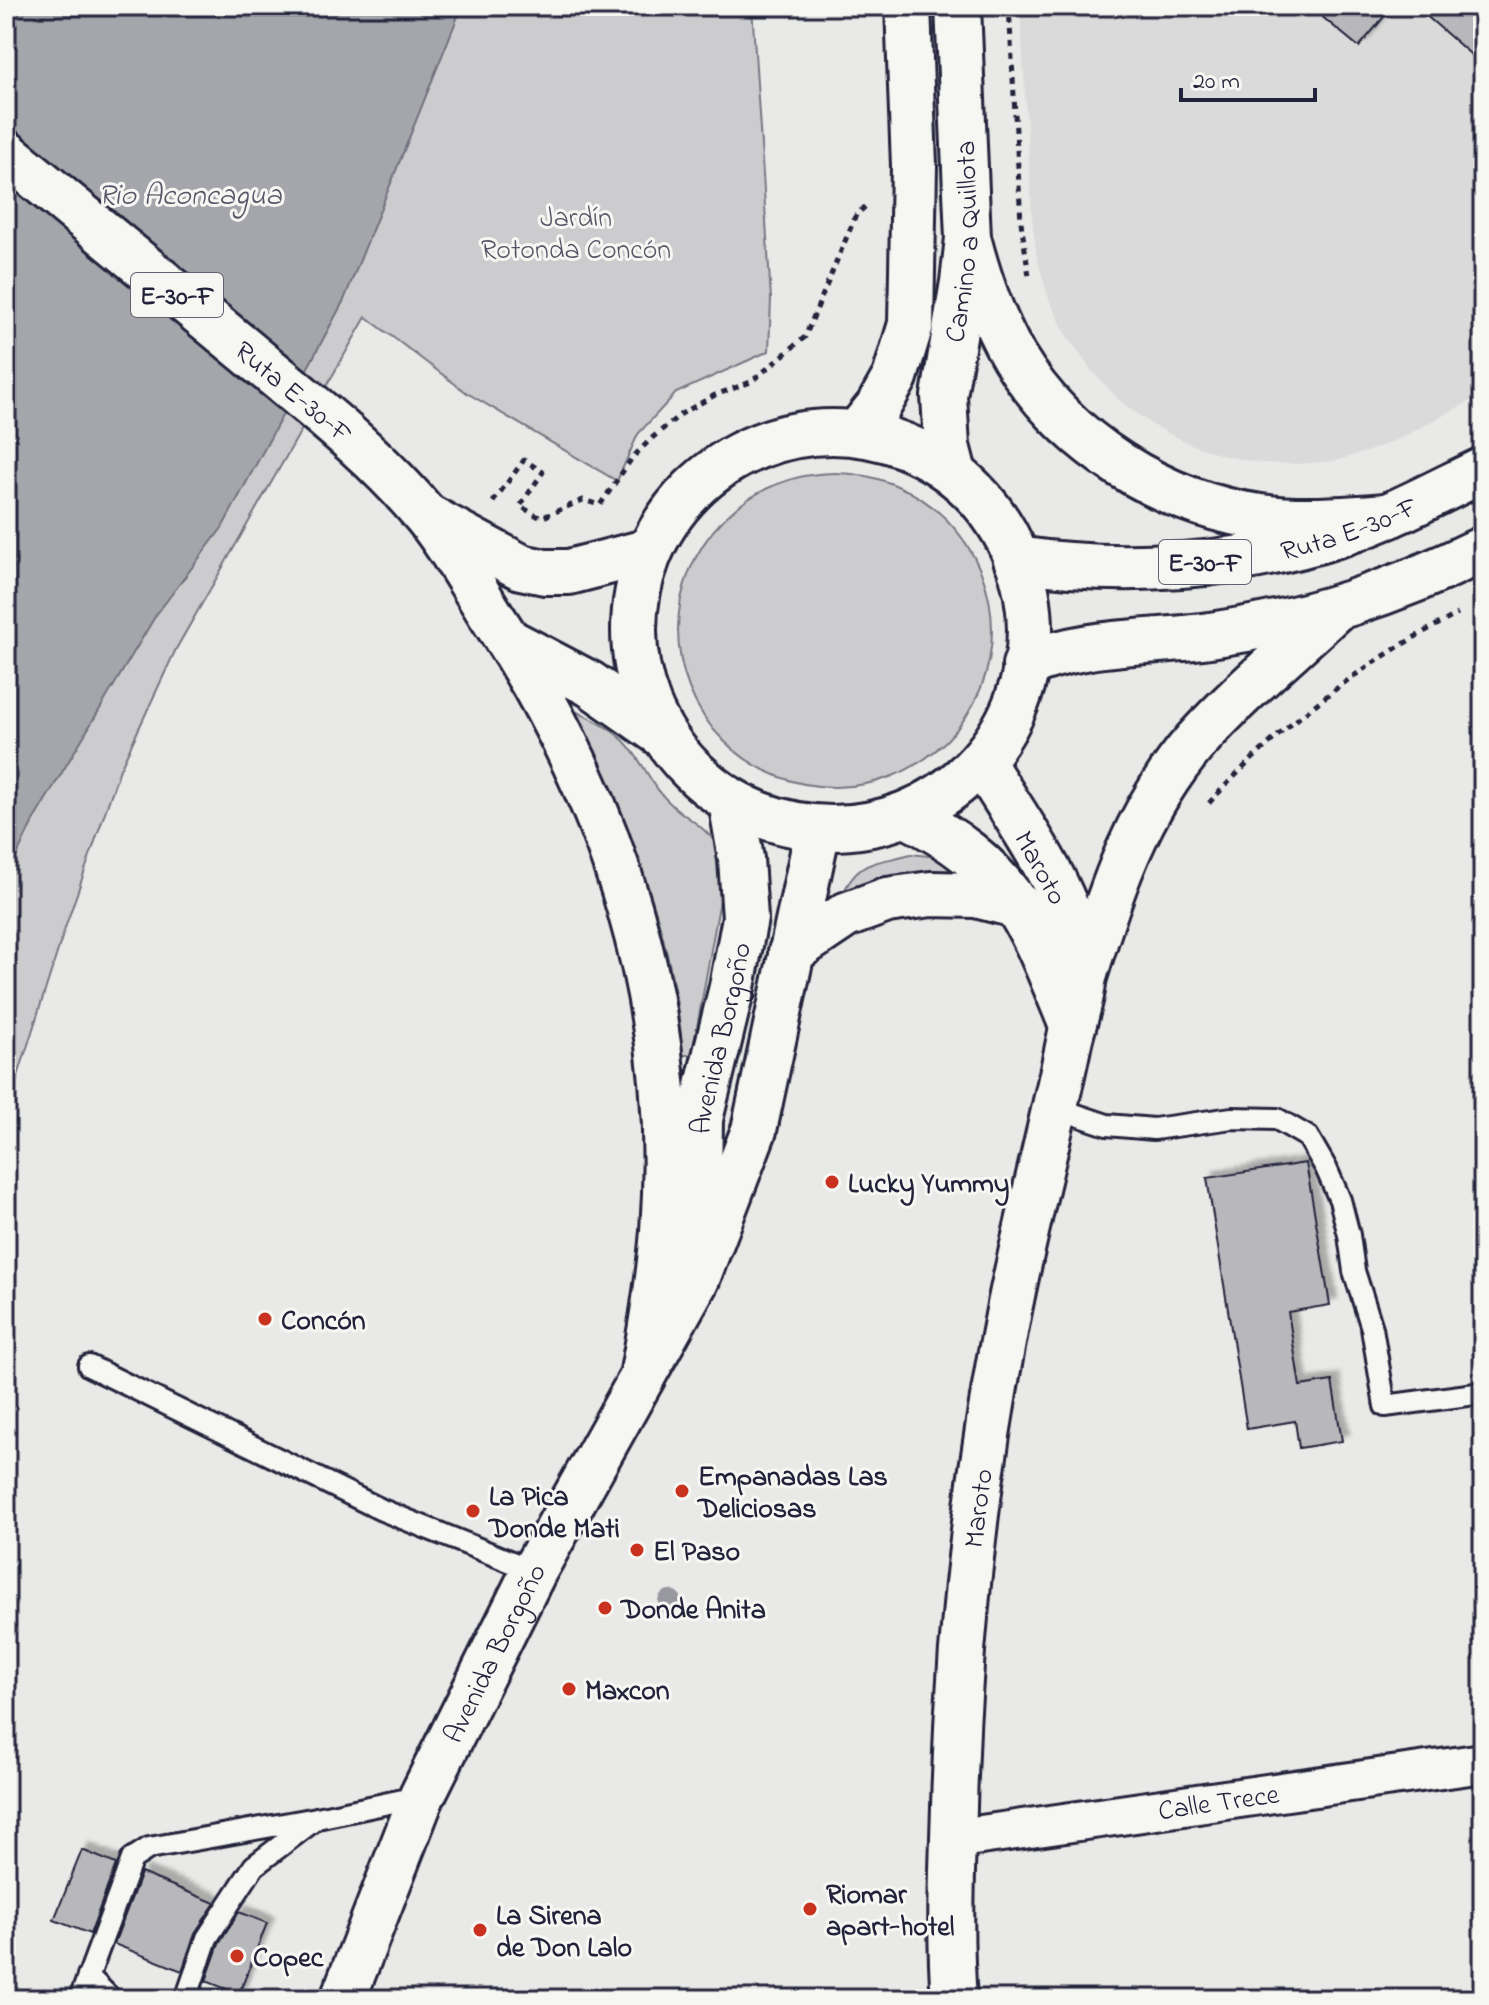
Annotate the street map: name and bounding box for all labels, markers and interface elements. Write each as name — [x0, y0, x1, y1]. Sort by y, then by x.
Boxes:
scale bar — [1181, 52, 1315, 102]
text: 20 m — [1193, 65, 1240, 100]
street label: Camino a Quillota — [936, 140, 992, 346]
water label: Rio Aconcagua — [98, 175, 283, 219]
park label: Jardín Rotonda Concón — [481, 199, 671, 272]
road number: E-30-F — [131, 273, 223, 317]
street label: Ruta E-30-F — [224, 332, 360, 455]
street label: Ruta E-30-F — [1277, 488, 1426, 574]
road number: E-30-F — [1159, 540, 1251, 584]
street label: Maroto — [1002, 824, 1076, 913]
street label: Avenida Borgoño — [683, 940, 764, 1134]
place label: Lucky Yummy — [848, 1165, 1009, 1206]
marker: Lucky Yummy — [823, 1173, 841, 1191]
place label: Concón — [281, 1302, 366, 1343]
marker: Concón — [256, 1310, 274, 1328]
place label: Empanadas Las Deliciosas — [696, 1458, 888, 1531]
street label: Maroto — [955, 1466, 1006, 1550]
place label: La Pica Donde Mati — [487, 1478, 620, 1551]
marker: Empanadas Las Deliciosas — [673, 1482, 691, 1500]
marker: La Pica Donde Mati — [464, 1502, 482, 1520]
place label: El Paso — [653, 1533, 740, 1574]
marker: El Paso — [628, 1541, 646, 1559]
street label: Avenida Borgoño — [435, 1557, 558, 1751]
place label: Donde Anita — [619, 1591, 766, 1632]
marker: Donde Anita — [596, 1599, 614, 1617]
place label: Maxcon — [585, 1672, 670, 1713]
marker: Maxcon — [560, 1680, 578, 1698]
street label: Calle Trece — [1156, 1775, 1282, 1833]
place label: Riomar apart-hotel — [826, 1876, 955, 1949]
place label: La Sirena de Don Lalo — [496, 1897, 632, 1970]
marker: Riomar apart-hotel — [801, 1900, 819, 1918]
marker: La Sirena de Don Lalo — [471, 1921, 489, 1939]
place label: Copec — [253, 1939, 324, 1980]
marker: Copec — [228, 1947, 246, 1965]

